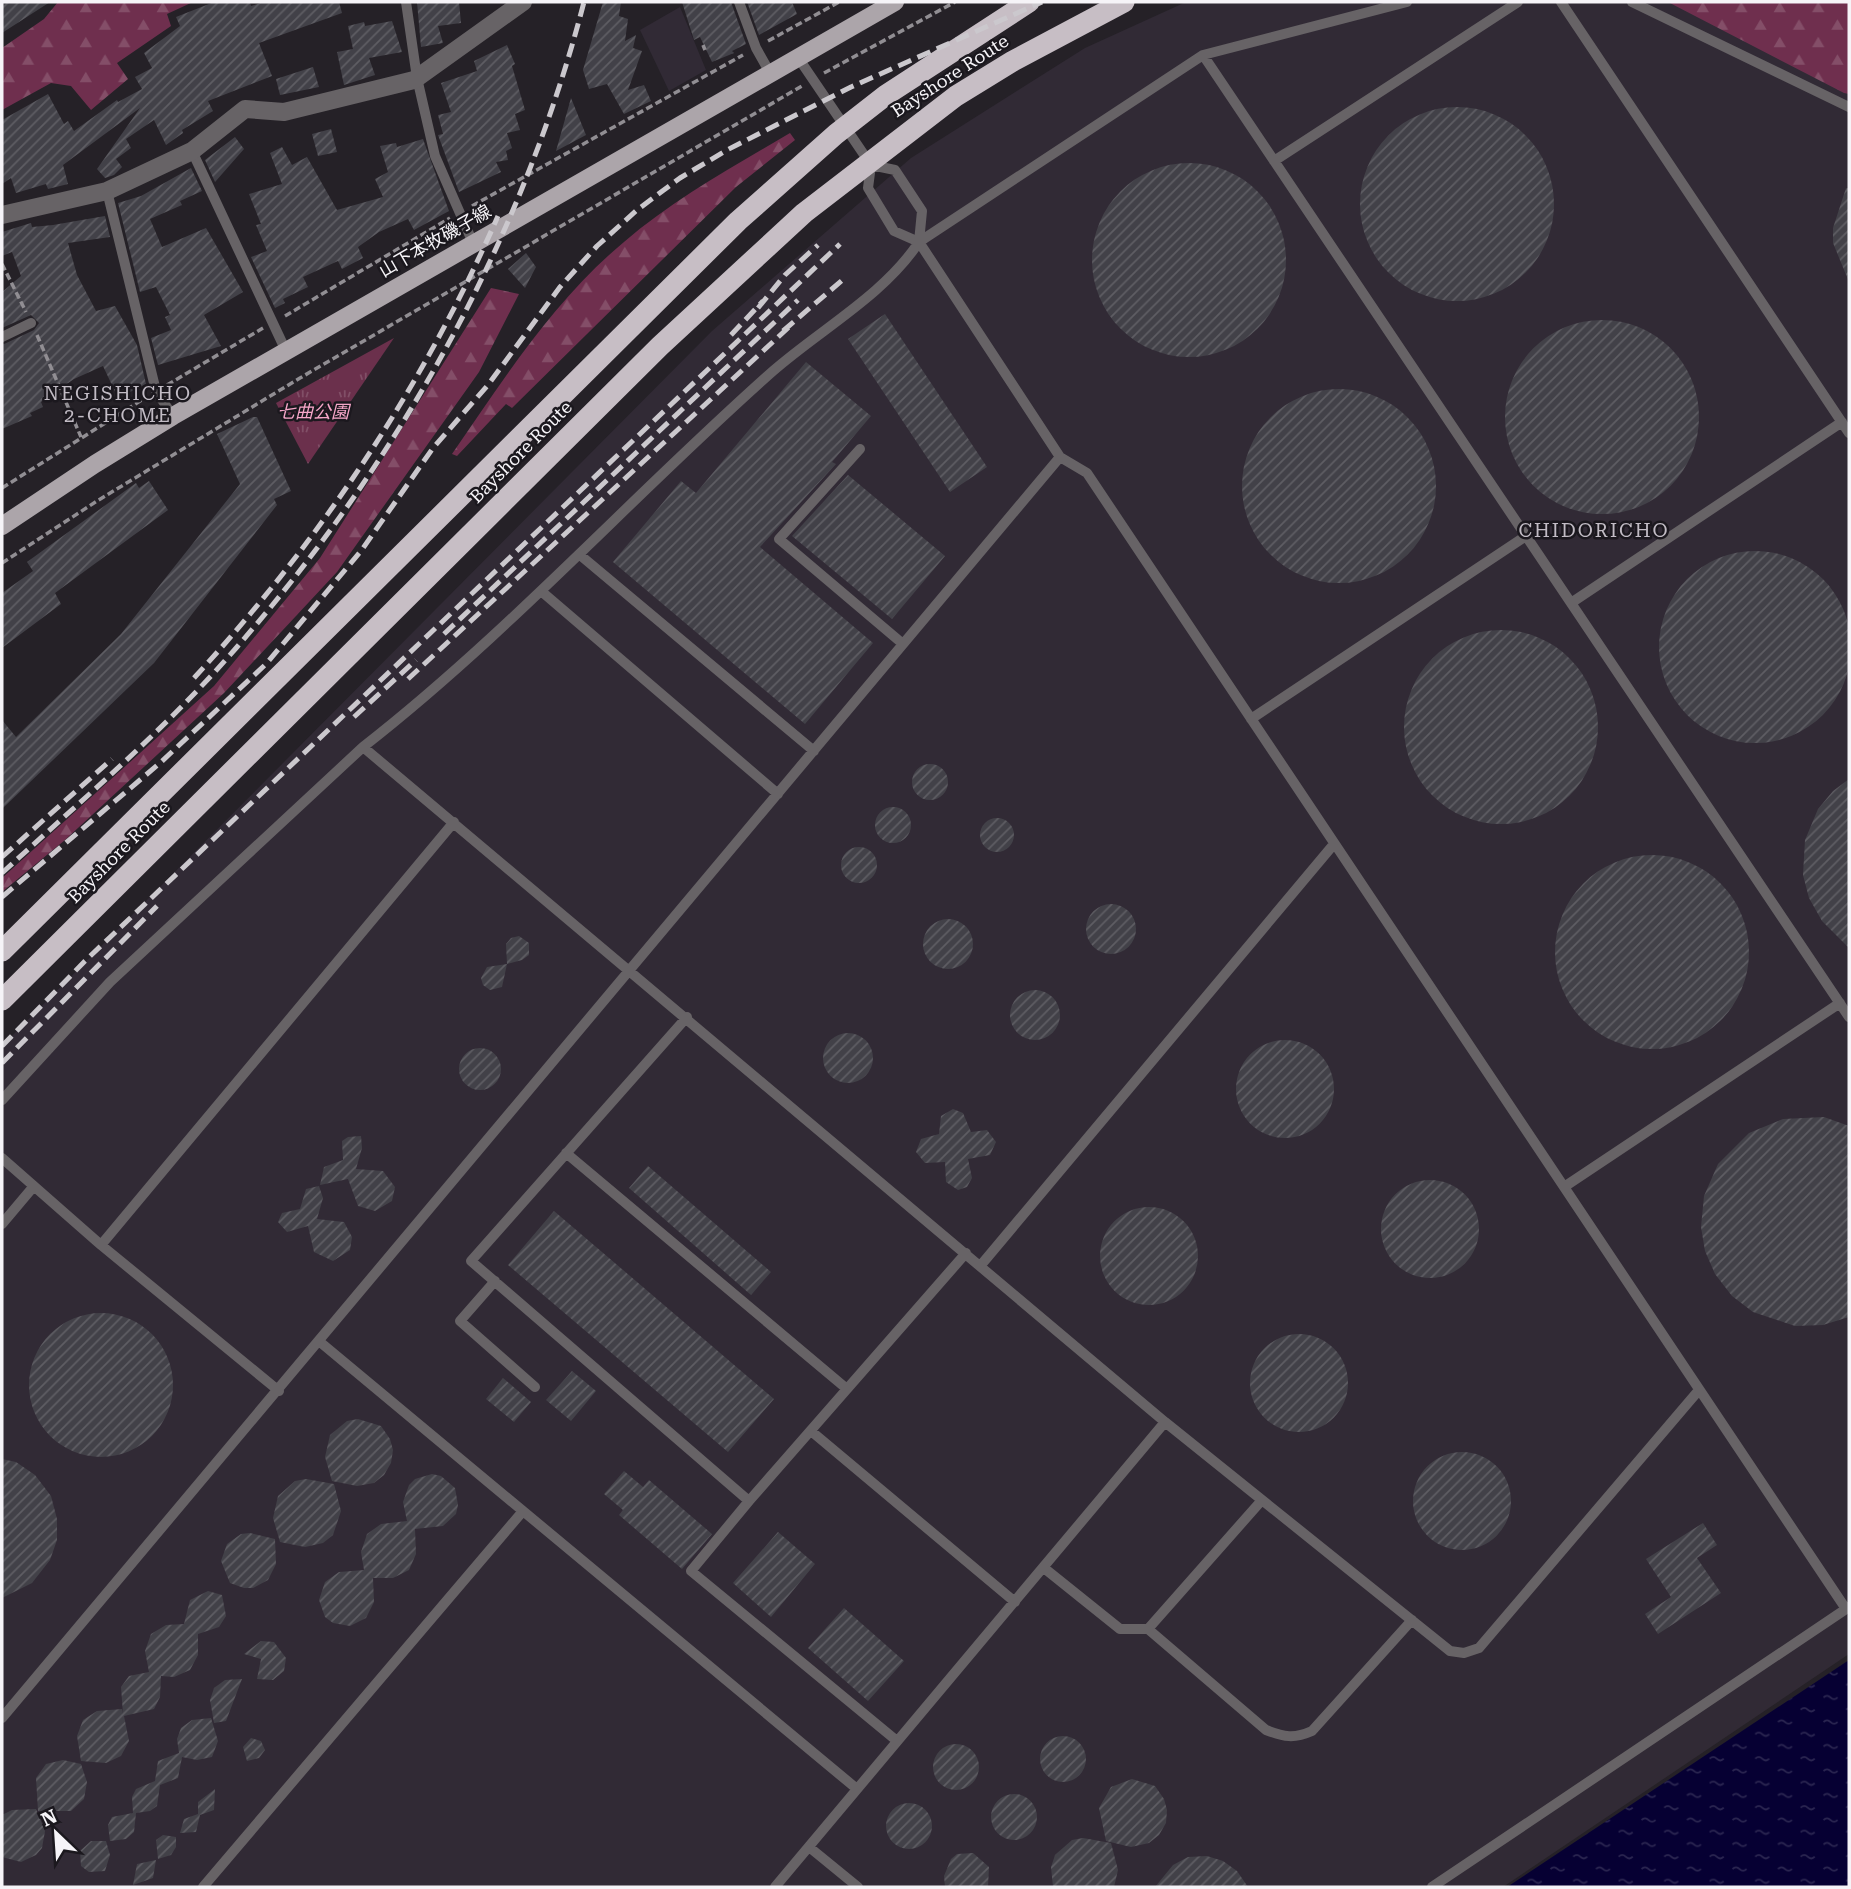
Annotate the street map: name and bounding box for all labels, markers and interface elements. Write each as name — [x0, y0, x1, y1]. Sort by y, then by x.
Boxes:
street label: Bayshore Route — [887, 30, 1012, 121]
street label: 山下本牧磯子線 — [375, 200, 495, 281]
district label: NEGISHICHO 2-CHOME — [44, 382, 192, 427]
street label: Bayshore Route — [465, 396, 576, 507]
park label: 七曲公園 — [277, 401, 352, 422]
district label: CHIDORICHO — [1518, 519, 1670, 542]
street label: Bayshore Route — [63, 796, 174, 907]
north arrow — [21, 1798, 91, 1868]
text: N — [38, 1804, 61, 1832]

